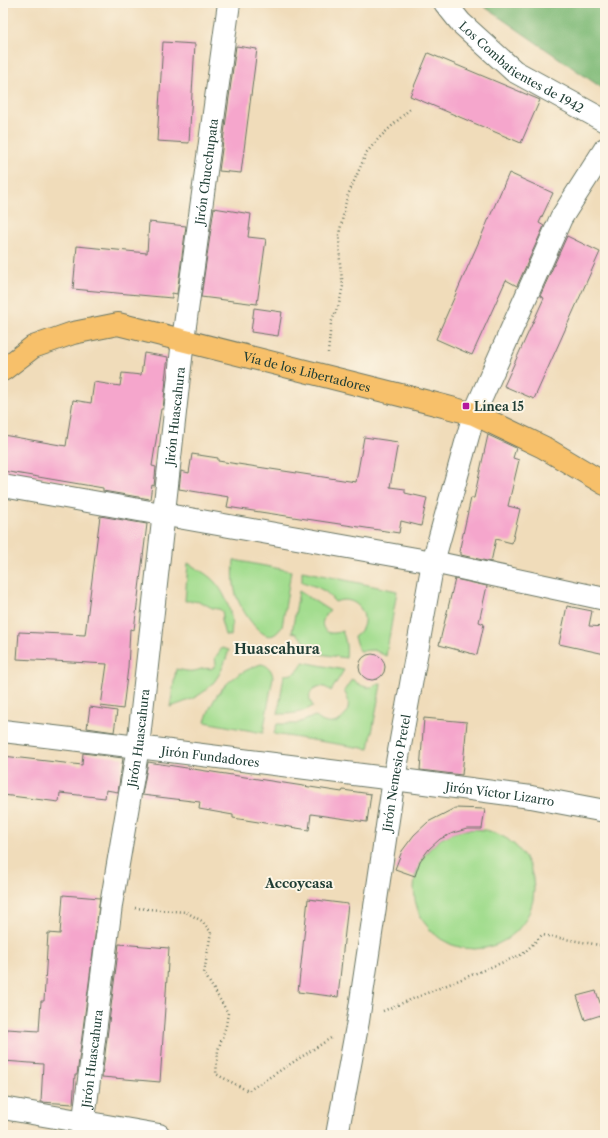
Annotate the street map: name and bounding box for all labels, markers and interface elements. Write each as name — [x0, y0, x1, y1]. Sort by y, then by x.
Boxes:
street label: Los Combatientes de 1942 — [456, 18, 587, 116]
street label: Jirón Chucchupata — [191, 117, 221, 228]
street label: Vía de los Libertadores — [241, 348, 372, 395]
street label: Jirón Huascahura — [161, 365, 188, 468]
place label: Línea 15 — [474, 399, 524, 414]
marker: Línea 15 — [461, 401, 471, 411]
district label: Huascahura — [234, 640, 321, 658]
street label: Jirón Huascahura — [123, 688, 152, 790]
street label: Jirón Nemesio Pretel — [378, 712, 413, 834]
street label: Jirón Fundadores — [159, 742, 260, 770]
street label: Jirón Víctor Lizarro — [443, 778, 556, 809]
district label: Accoycasa — [264, 875, 334, 891]
street label: Jirón Huascahura — [78, 1008, 105, 1111]

